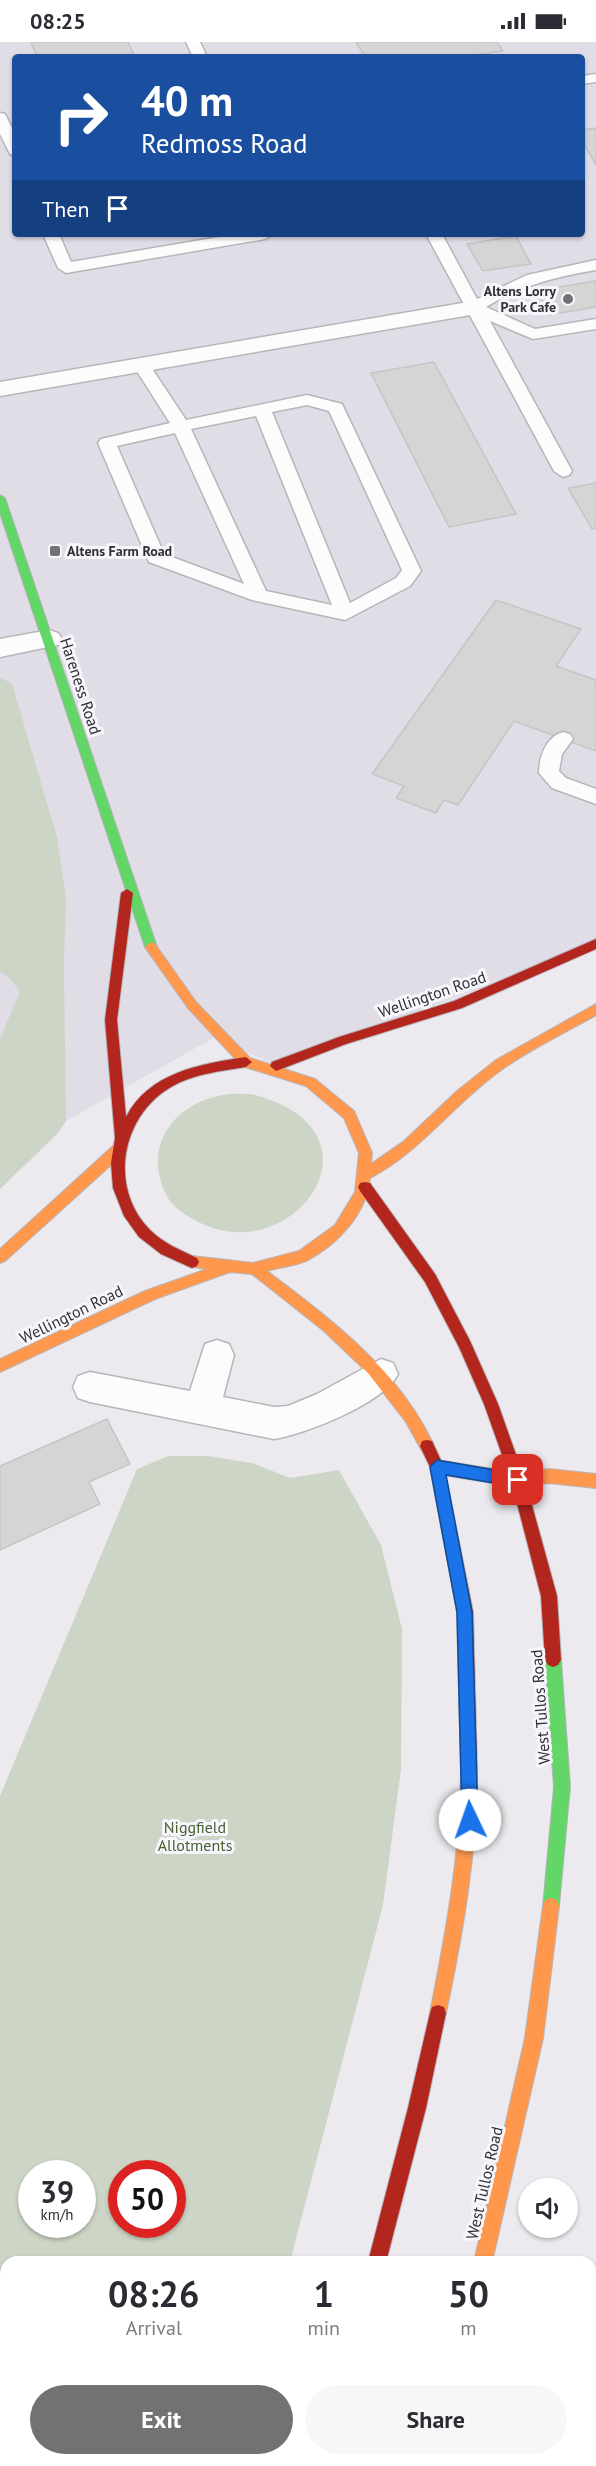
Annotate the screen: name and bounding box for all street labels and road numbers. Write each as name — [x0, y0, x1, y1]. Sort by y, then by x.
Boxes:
street label: Hareness Road — [56, 635, 106, 737]
street label: Wellington Road — [376, 966, 488, 1022]
street label: Wellington Road — [16, 1280, 126, 1348]
street label: West Tullos Road — [526, 1649, 554, 1765]
street label: West Tullos Road — [461, 2125, 507, 2241]

